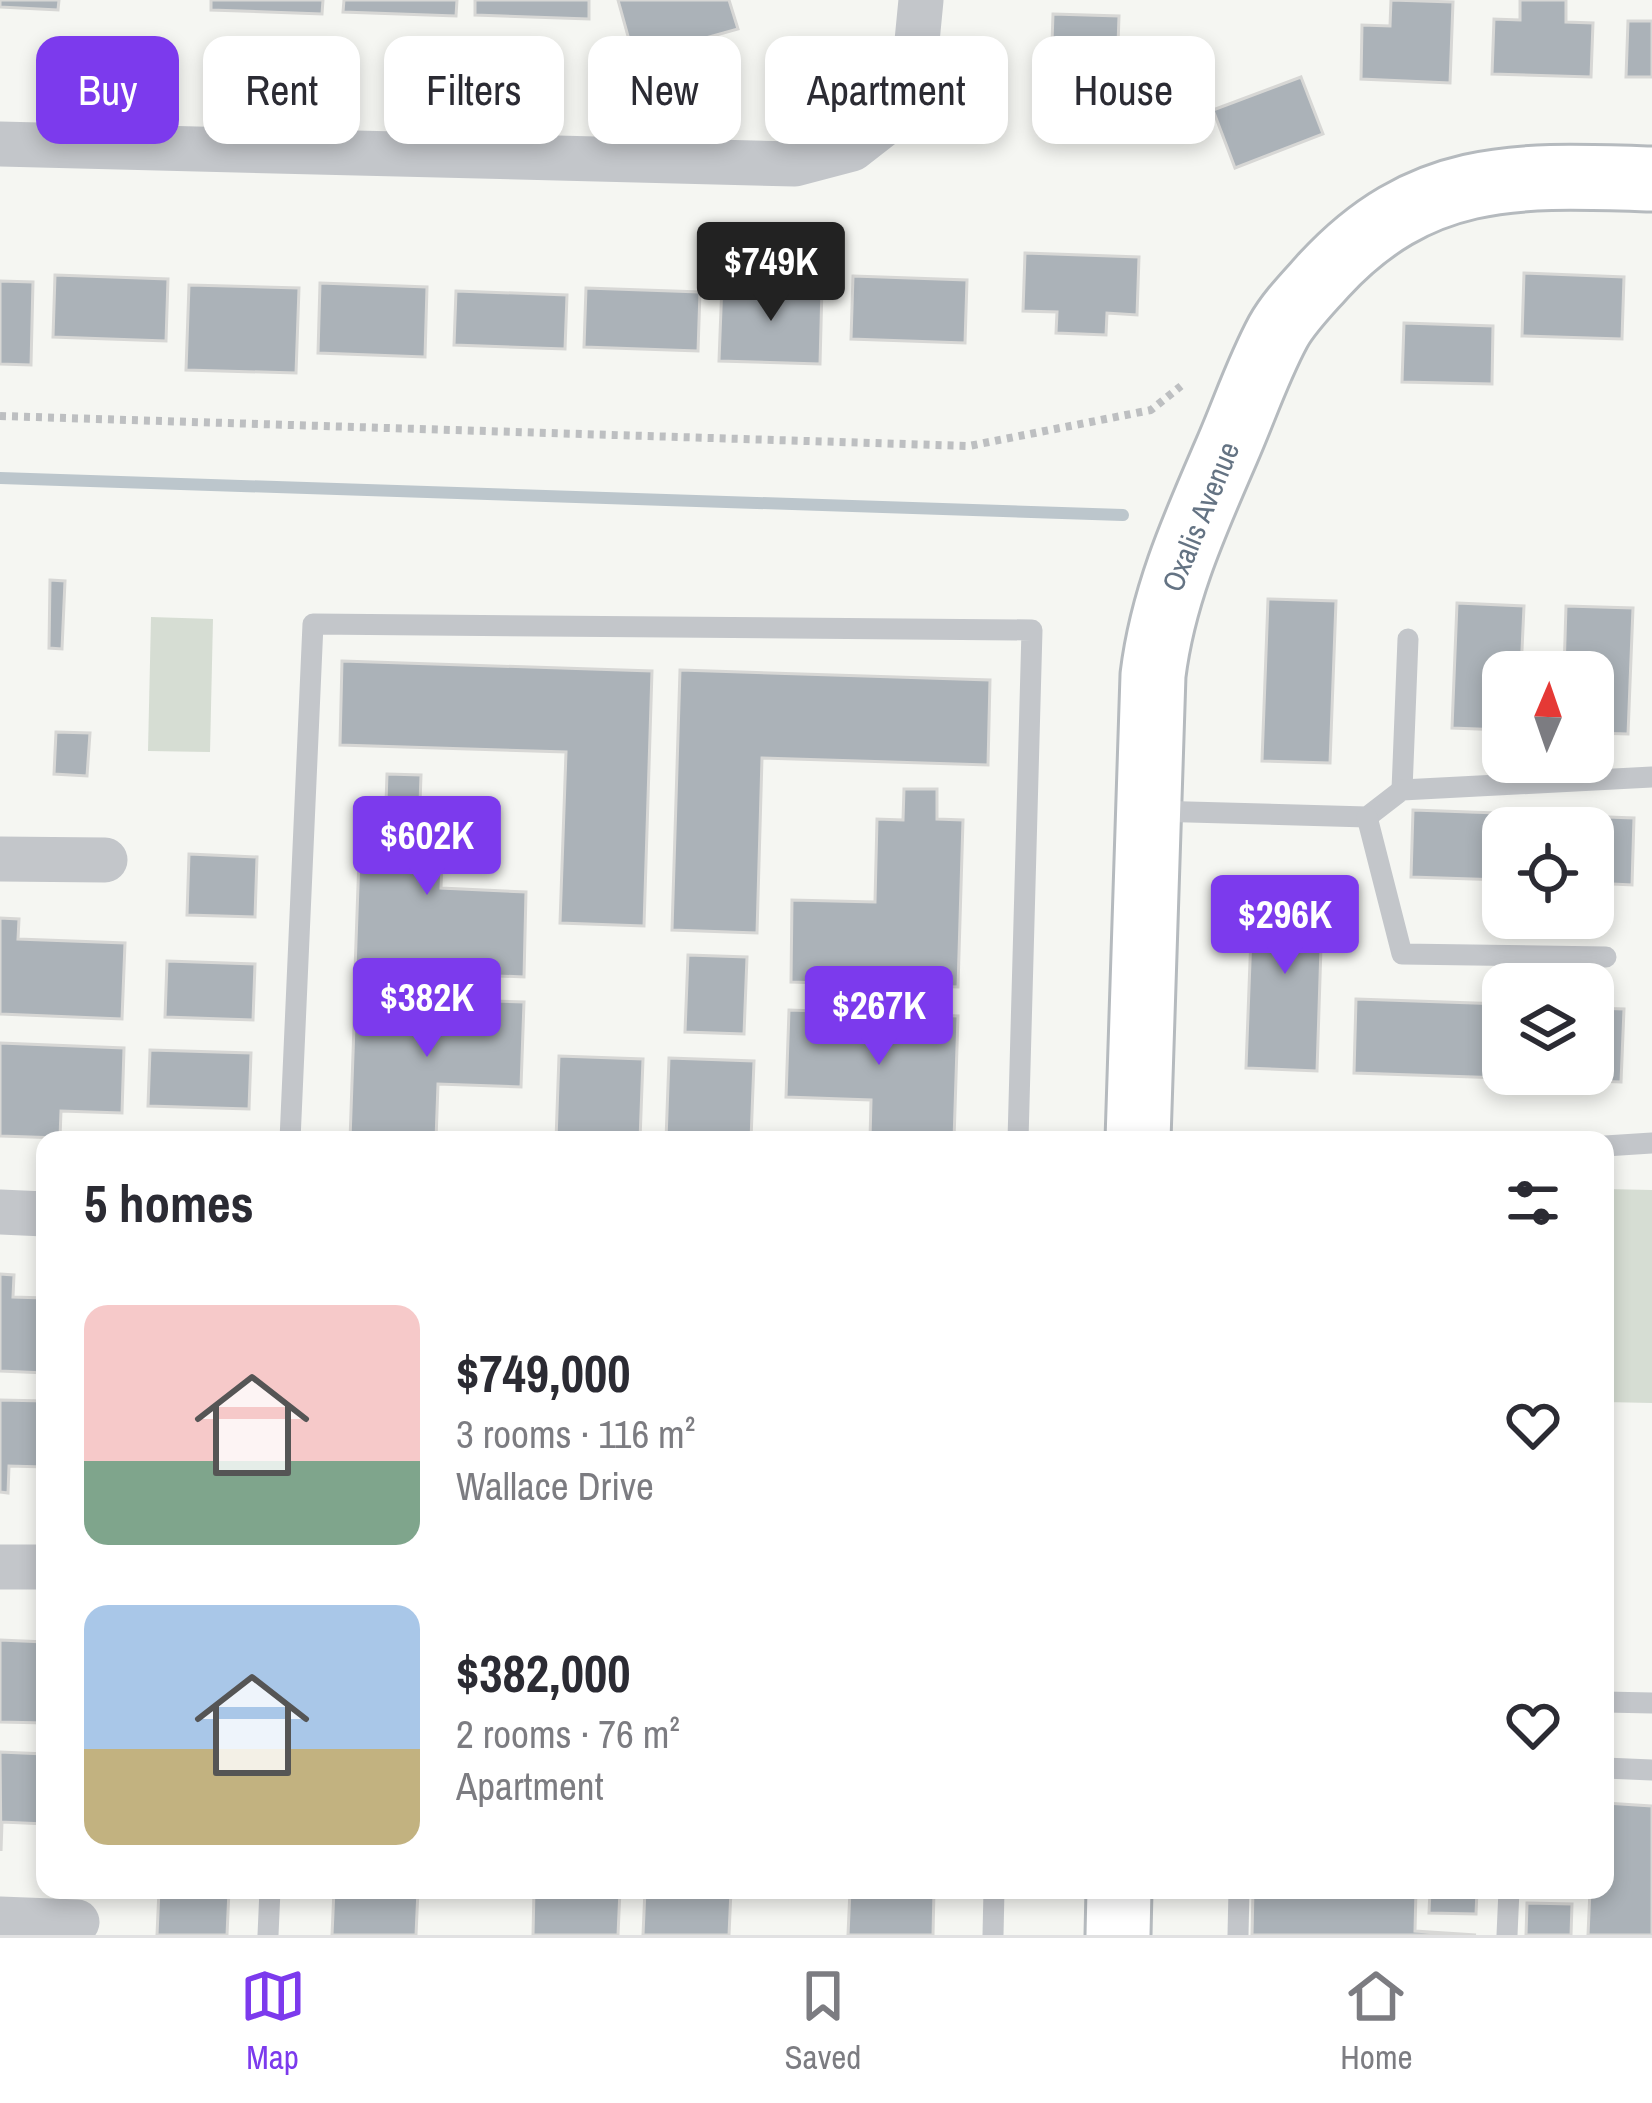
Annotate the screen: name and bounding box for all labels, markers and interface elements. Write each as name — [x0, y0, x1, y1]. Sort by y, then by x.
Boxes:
chip: Buy — [36, 36, 179, 144]
chip: Rent — [203, 36, 360, 144]
chip: Filters — [384, 36, 564, 144]
chip: New — [588, 36, 741, 144]
chip: Apartment — [765, 36, 1008, 144]
chip: House — [1032, 36, 1215, 144]
pin: $749K — [687, 222, 855, 324]
text: $749K — [724, 235, 818, 287]
street label: Oxalis Avenue — [1152, 436, 1248, 597]
north arrow — [1482, 651, 1614, 783]
map controls — [1482, 651, 1614, 1095]
pin: $602K — [343, 796, 511, 898]
button: locate — [1482, 807, 1614, 939]
text: $602K — [380, 809, 474, 861]
pin: $296K — [1201, 875, 1369, 977]
text: $296K — [1238, 888, 1332, 940]
pin: $382K — [343, 958, 511, 1060]
button: layers — [1482, 963, 1614, 1095]
pin: $267K — [795, 966, 963, 1068]
text: $382K — [380, 971, 474, 1023]
text: $267K — [832, 979, 926, 1031]
text: 5 homes — [84, 1169, 254, 1238]
icon: filters — [1500, 1170, 1566, 1236]
text: $749,000 — [456, 1339, 630, 1408]
icon: home — [180, 1353, 324, 1497]
icon: heart — [1500, 1392, 1566, 1458]
text: 3 rooms · 116 m² — [456, 1408, 695, 1460]
text: Wallace Drive — [456, 1460, 654, 1512]
text: $382,000 — [456, 1639, 630, 1708]
icon: home — [180, 1653, 324, 1797]
icon: heart — [1500, 1692, 1566, 1758]
text: 2 rooms · 76 m² — [456, 1708, 680, 1760]
text: Apartment — [456, 1760, 604, 1812]
tab: Map — [240, 1963, 306, 2079]
tab: Saved — [785, 1963, 861, 2079]
tab: Home — [1340, 1963, 1412, 2079]

